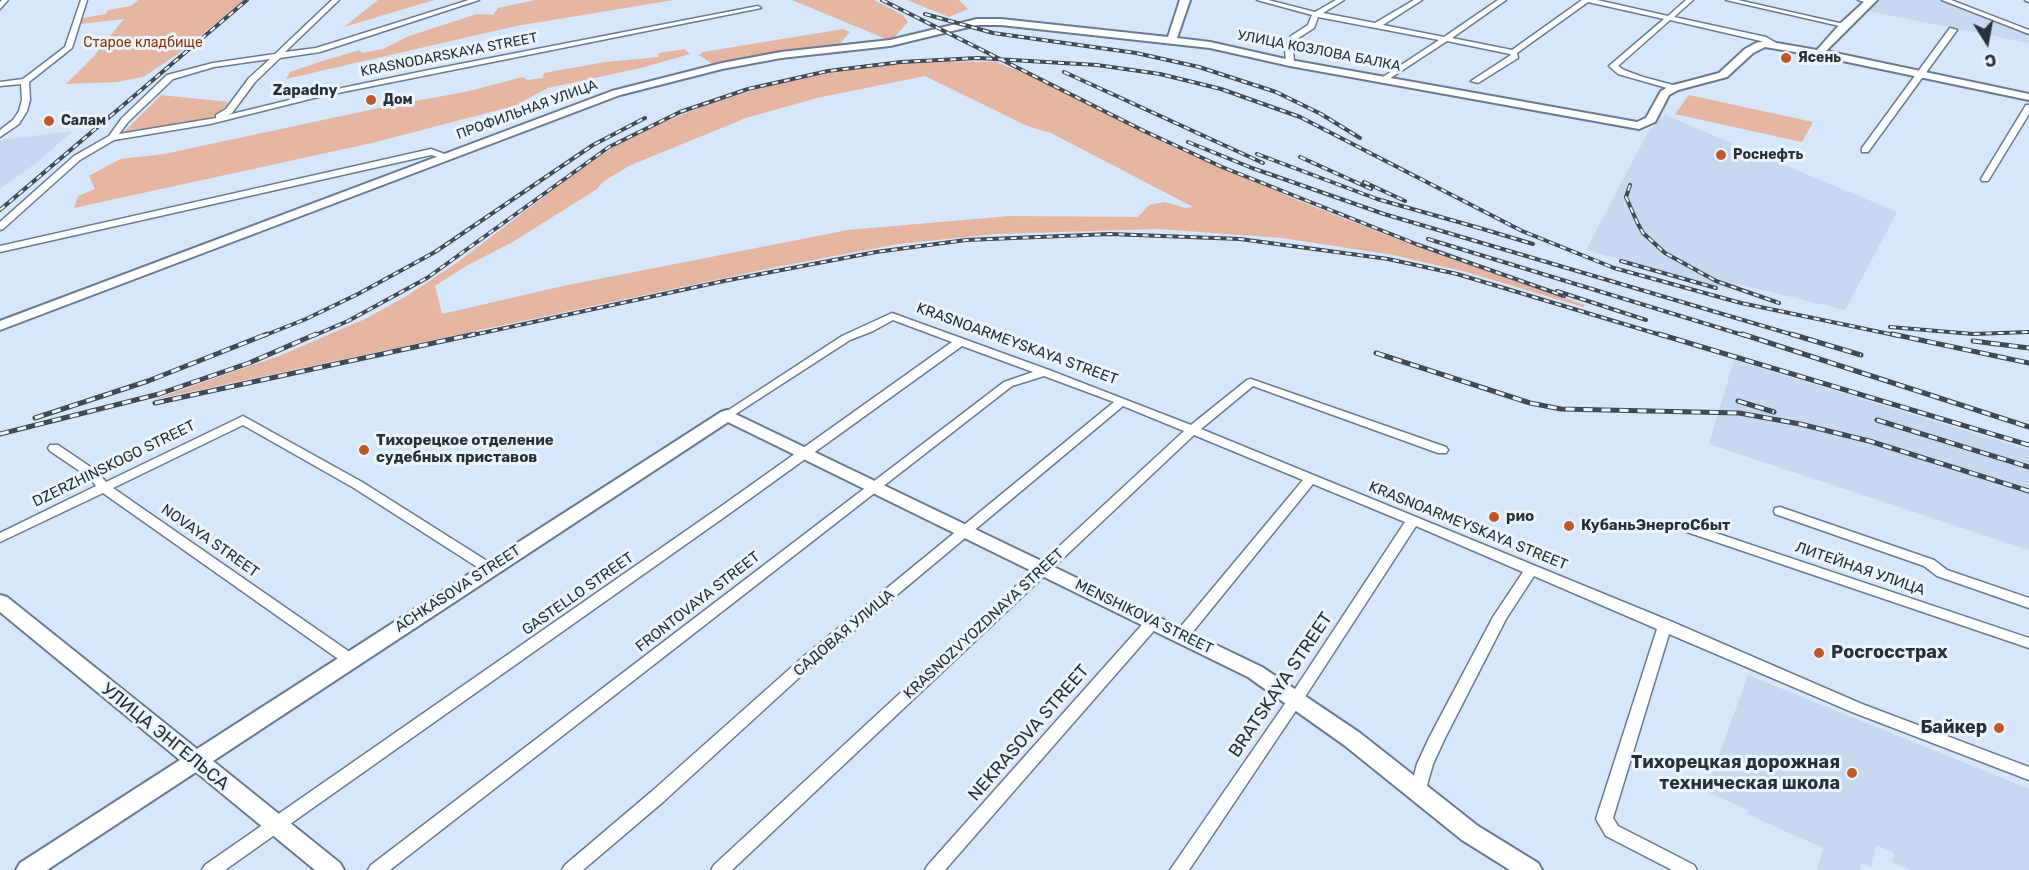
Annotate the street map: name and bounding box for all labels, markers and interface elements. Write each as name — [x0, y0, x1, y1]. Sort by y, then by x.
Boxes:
north arrow — [1957, 12, 2017, 72]
street label: УЛИЦА КОЗЛОВА БАЛКА — [1236, 27, 1402, 75]
street label: KRASNODARSKAYA STREET — [359, 30, 539, 80]
park label: Старое кладбище — [83, 35, 203, 51]
place label: Ясень — [1798, 50, 1841, 66]
text: С — [1983, 50, 1998, 71]
marker: Ясень — [1779, 51, 1793, 65]
street label: ПРОФИЛЬНАЯ УЛИЦА — [454, 77, 600, 143]
district label: Zapadny — [273, 82, 337, 100]
place label: Дом — [383, 92, 413, 108]
marker: Дом — [364, 93, 378, 107]
place label: Салам — [61, 113, 106, 129]
marker: Салам — [42, 114, 56, 128]
place label: Роснефть — [1733, 147, 1803, 163]
marker: Роснефть — [1714, 148, 1728, 162]
street label: KRASNOARMEYSKAYA STREET — [914, 299, 1120, 389]
street label: DZERZHINSKOGO STREET — [30, 417, 198, 511]
place label: Тихорецкое отделение судебных приставов — [376, 432, 554, 467]
marker: Тихорецкое отделение судебных приставов — [357, 443, 371, 457]
street label: KRASNOARMEYSKAYA STREET — [1366, 478, 1570, 574]
street label: NOVAYA STREET — [158, 501, 262, 581]
place label: рио — [1506, 508, 1534, 526]
marker: рио — [1487, 510, 1501, 524]
place label: КубаньЭнергоСбыт — [1581, 517, 1730, 535]
marker: КубаньЭнергоСбыт — [1562, 519, 1576, 533]
street label: ЛИТЕЙНАЯ УЛИЦА — [1793, 538, 1927, 600]
street label: ACHKASOVA STREET — [392, 542, 524, 636]
street label: KRASNOZVYOZDNAYA STREET — [900, 545, 1068, 703]
street label: FRONTOVAYA STREET — [632, 548, 764, 656]
street label: GASTELLO STREET — [519, 549, 637, 639]
street label: MENSHIKOVA STREET — [1072, 576, 1216, 658]
street label: САДОВАЯ УЛИЦА — [790, 586, 898, 680]
street label: BRATSKAYA STREET — [1225, 608, 1337, 762]
place label: Росгосстрах — [1831, 642, 1948, 664]
marker: Росгосстрах — [1812, 646, 1826, 660]
street label: NEKRASOVA STREET — [964, 660, 1094, 806]
street label: УЛИЦА ЭНГЕЛЬСА — [97, 679, 233, 795]
place label: Байкер — [1921, 717, 1987, 739]
marker: Байкер — [1992, 721, 2006, 735]
place label: Тихорецкая дорожная техническая школа — [1631, 752, 1840, 795]
marker: Тихорецкая дорожная техническая школа — [1845, 766, 1859, 780]

